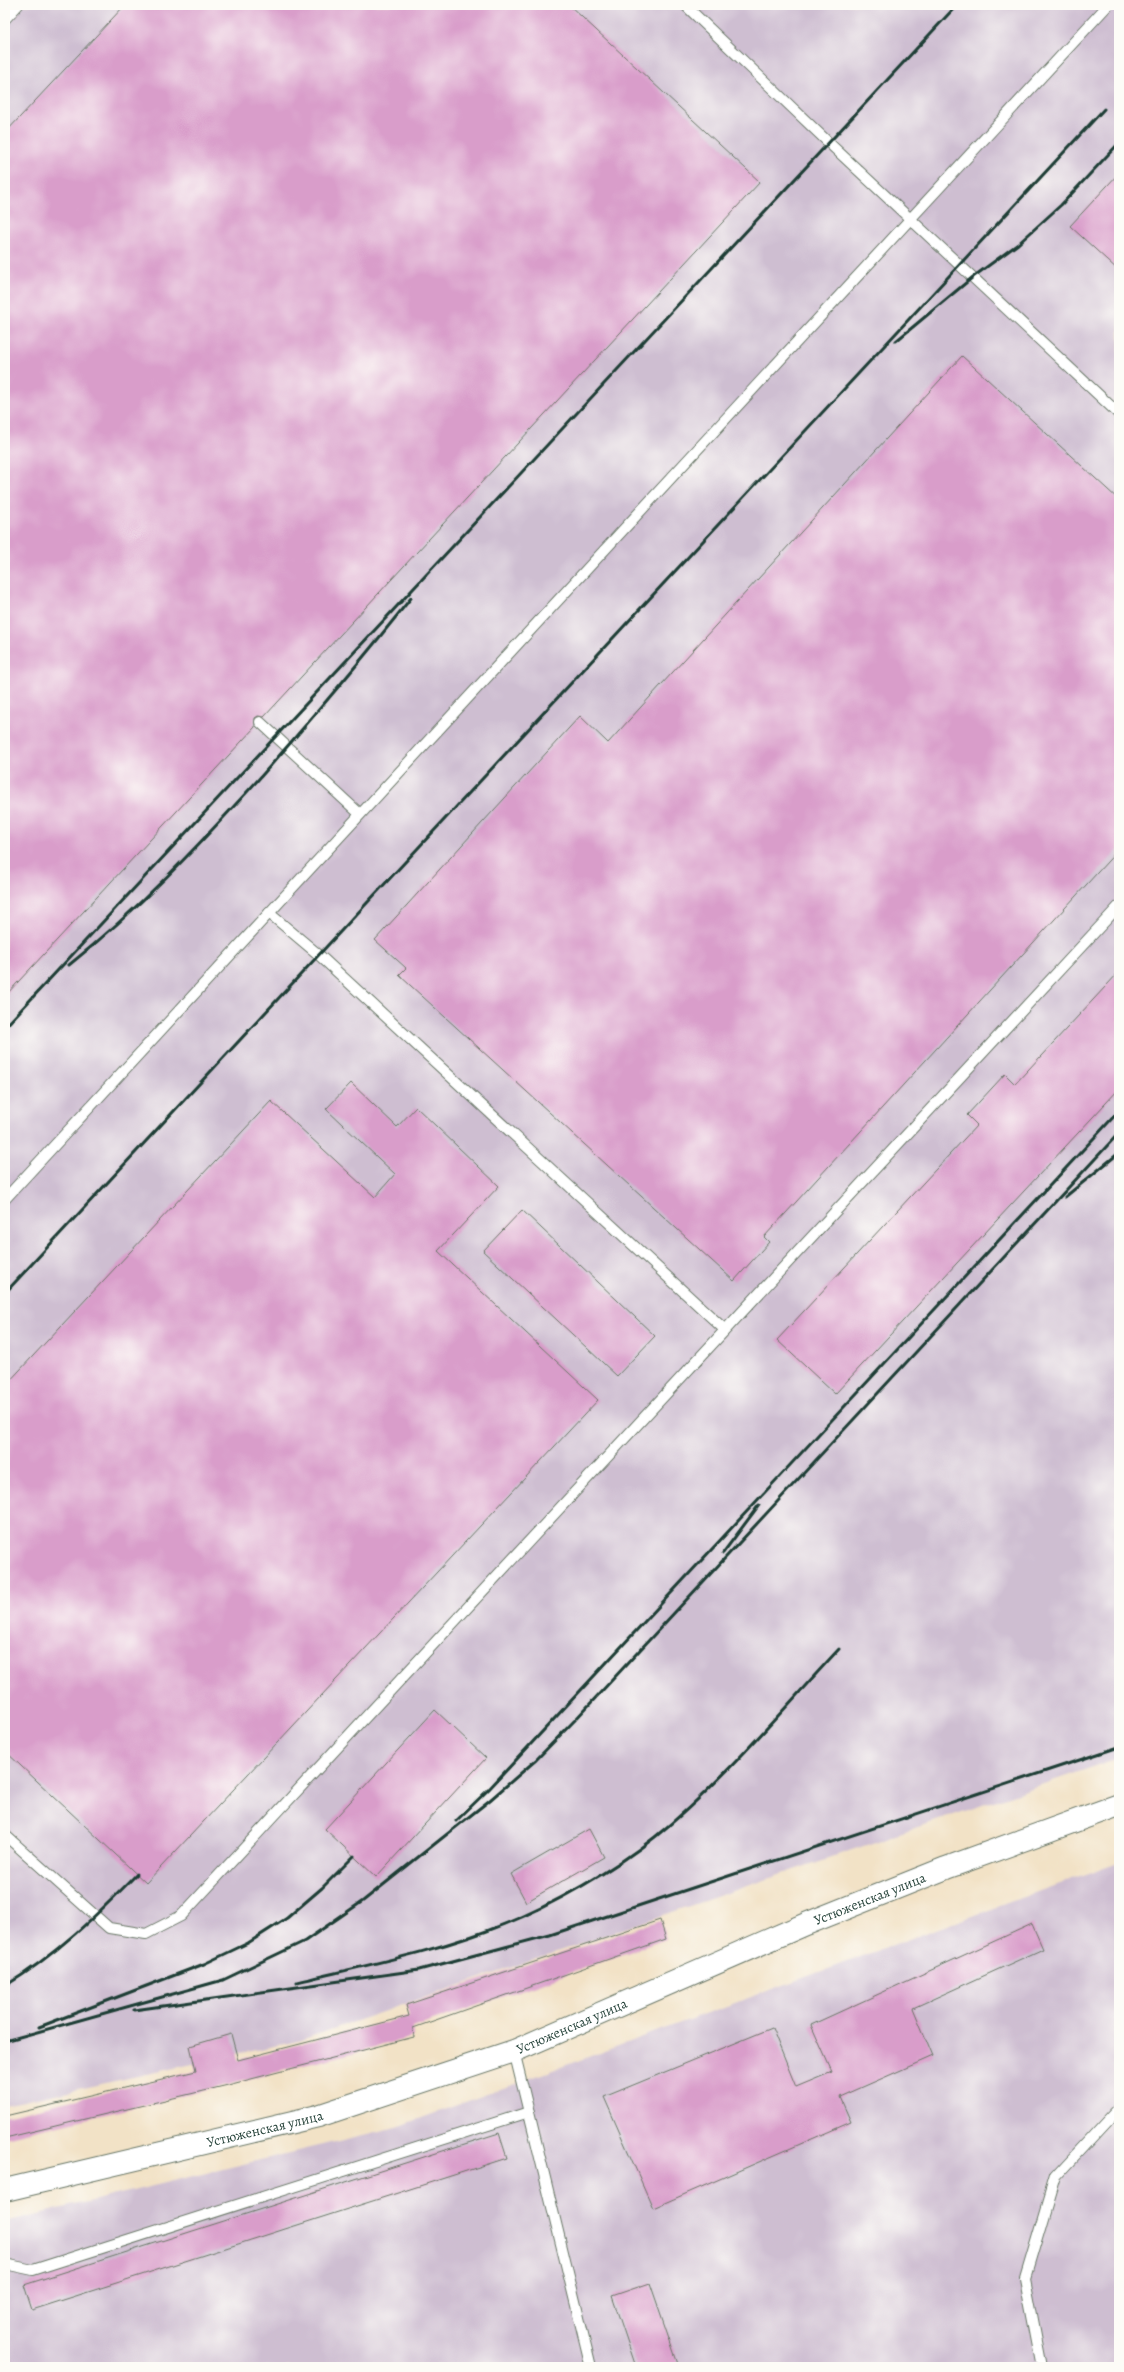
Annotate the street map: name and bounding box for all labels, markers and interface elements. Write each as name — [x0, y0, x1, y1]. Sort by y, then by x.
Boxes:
street label: Устюженская улица — [811, 1867, 929, 1929]
street label: Устюженская улица — [513, 1993, 630, 2058]
street label: Устюженская улица — [205, 2105, 326, 2152]

